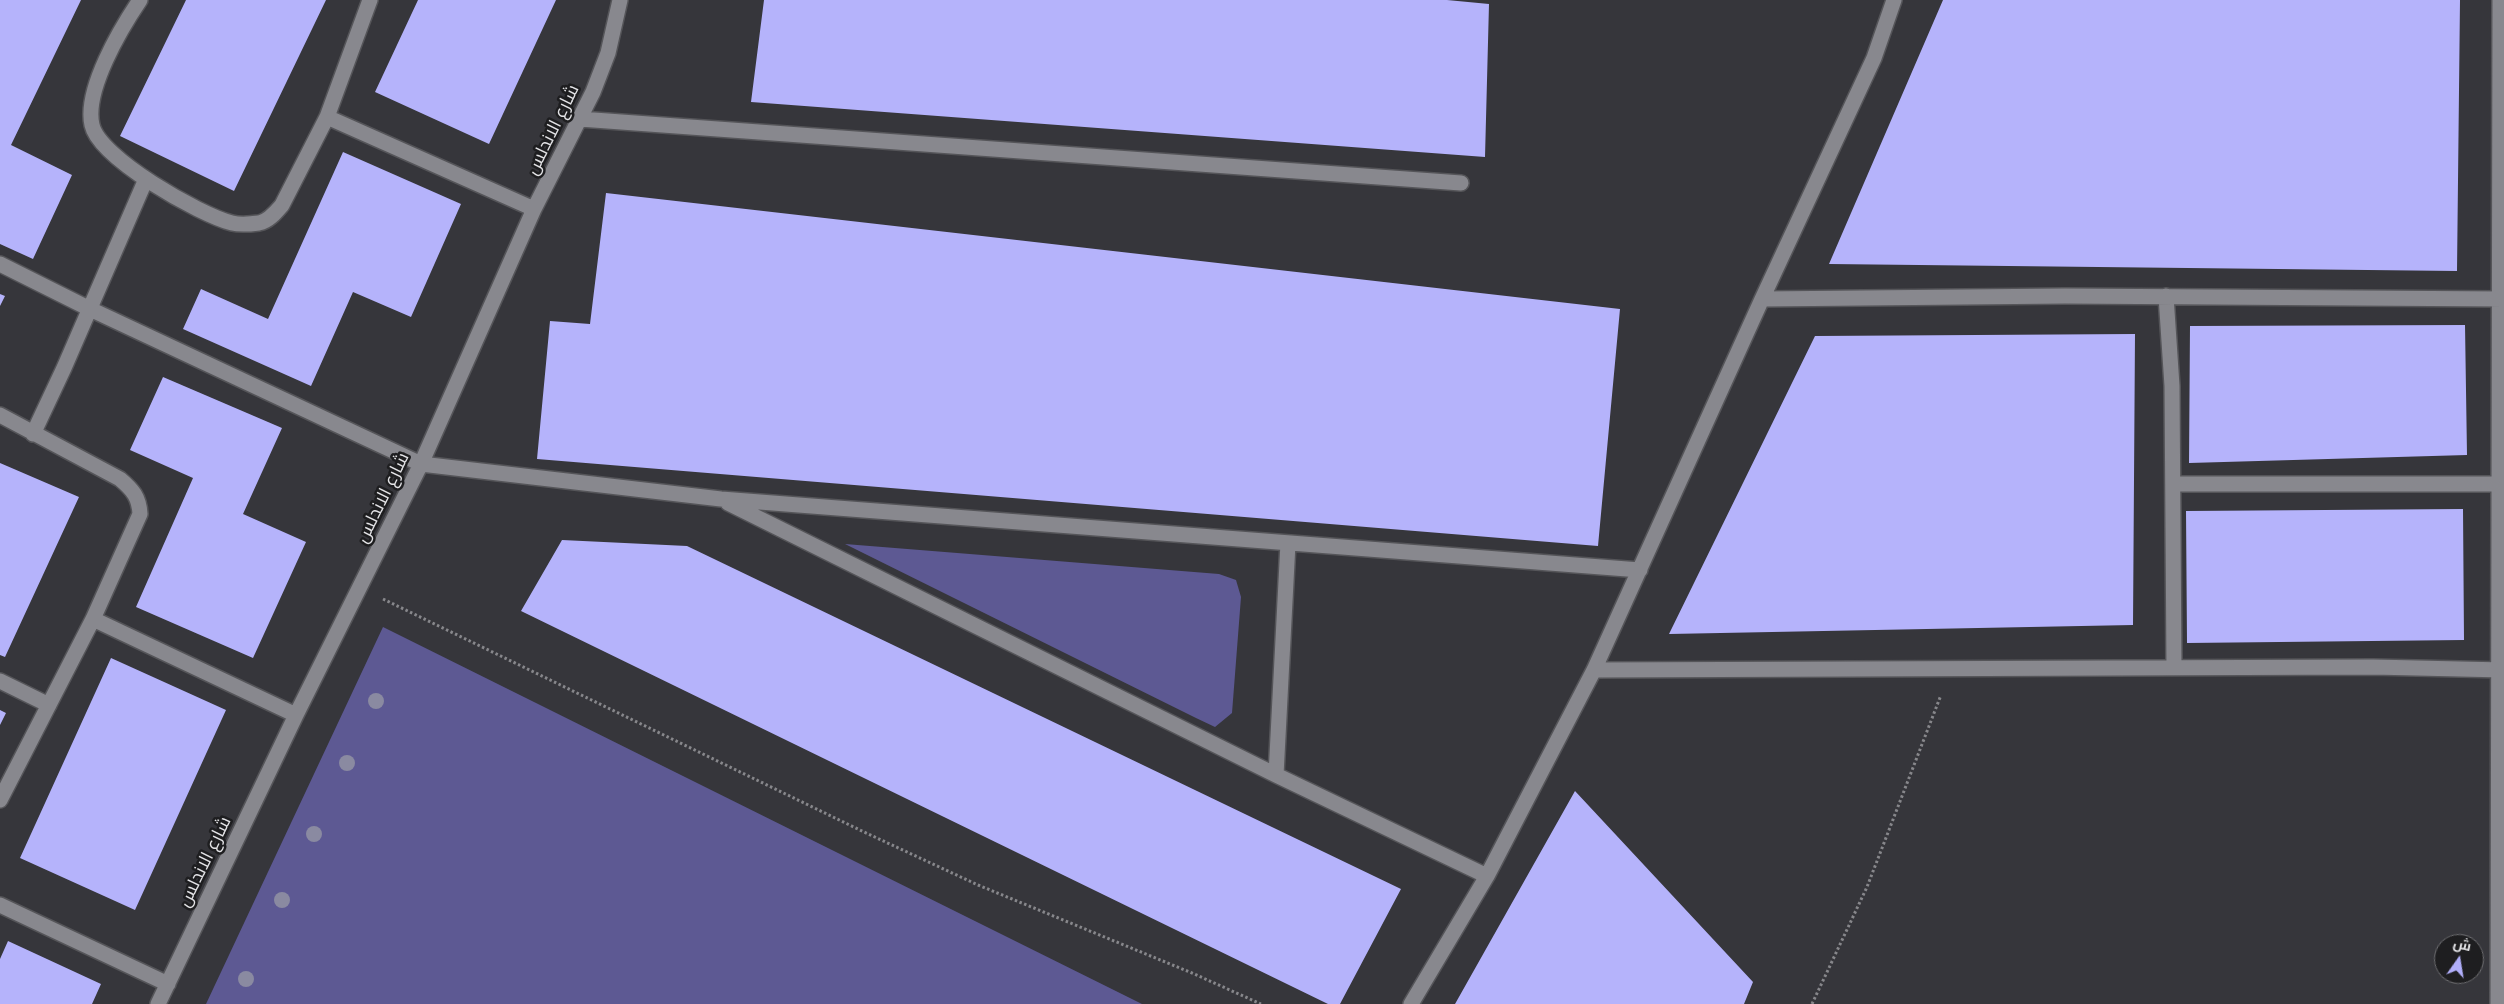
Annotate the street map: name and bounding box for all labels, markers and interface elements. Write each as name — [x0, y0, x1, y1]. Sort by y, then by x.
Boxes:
street label: شارع الاندلس — [522, 81, 584, 179]
street label: شارع الاندلس — [352, 449, 414, 547]
street label: شارع الاندلس — [174, 813, 236, 911]
north arrow — [2434, 934, 2484, 984]
text: ش — [2452, 935, 2473, 955]

